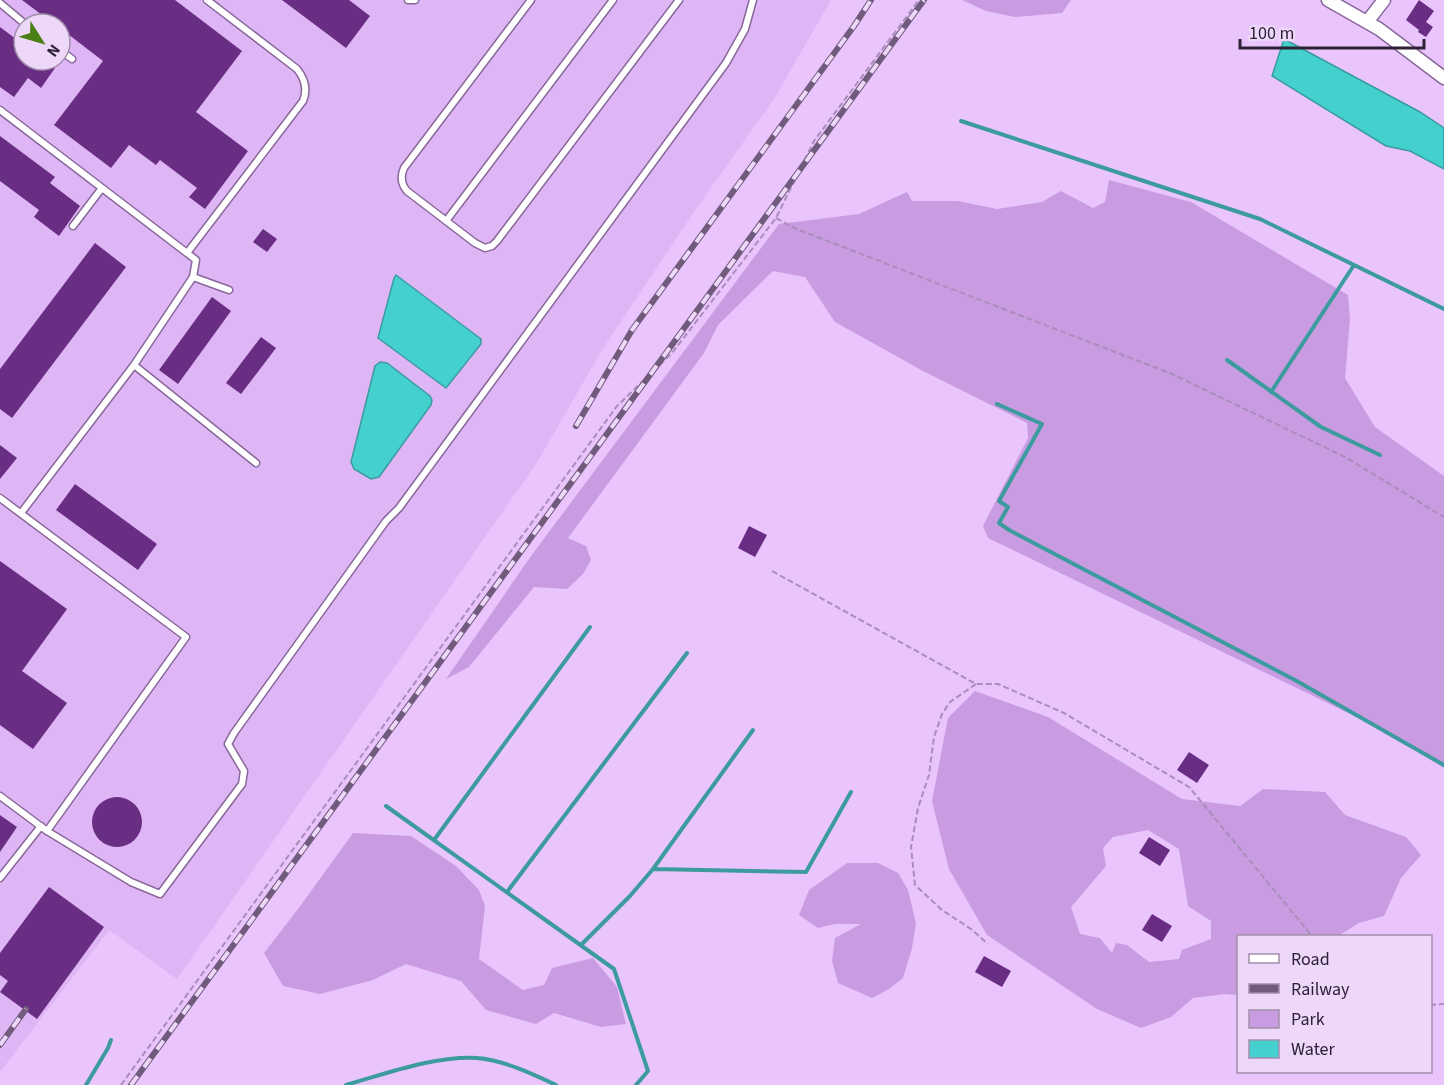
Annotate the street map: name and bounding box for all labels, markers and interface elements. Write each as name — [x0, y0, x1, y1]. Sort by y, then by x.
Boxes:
north arrow — [12, 12, 72, 72]
scale bar — [1240, 12, 1424, 50]
text: 100 m — [1249, 21, 1294, 46]
text: N — [41, 40, 65, 61]
legend — [1237, 935, 1432, 1073]
text: Road — [1291, 947, 1330, 972]
text: Railway — [1291, 977, 1350, 1002]
text: Park — [1291, 1007, 1325, 1032]
text: Water — [1291, 1037, 1335, 1062]

